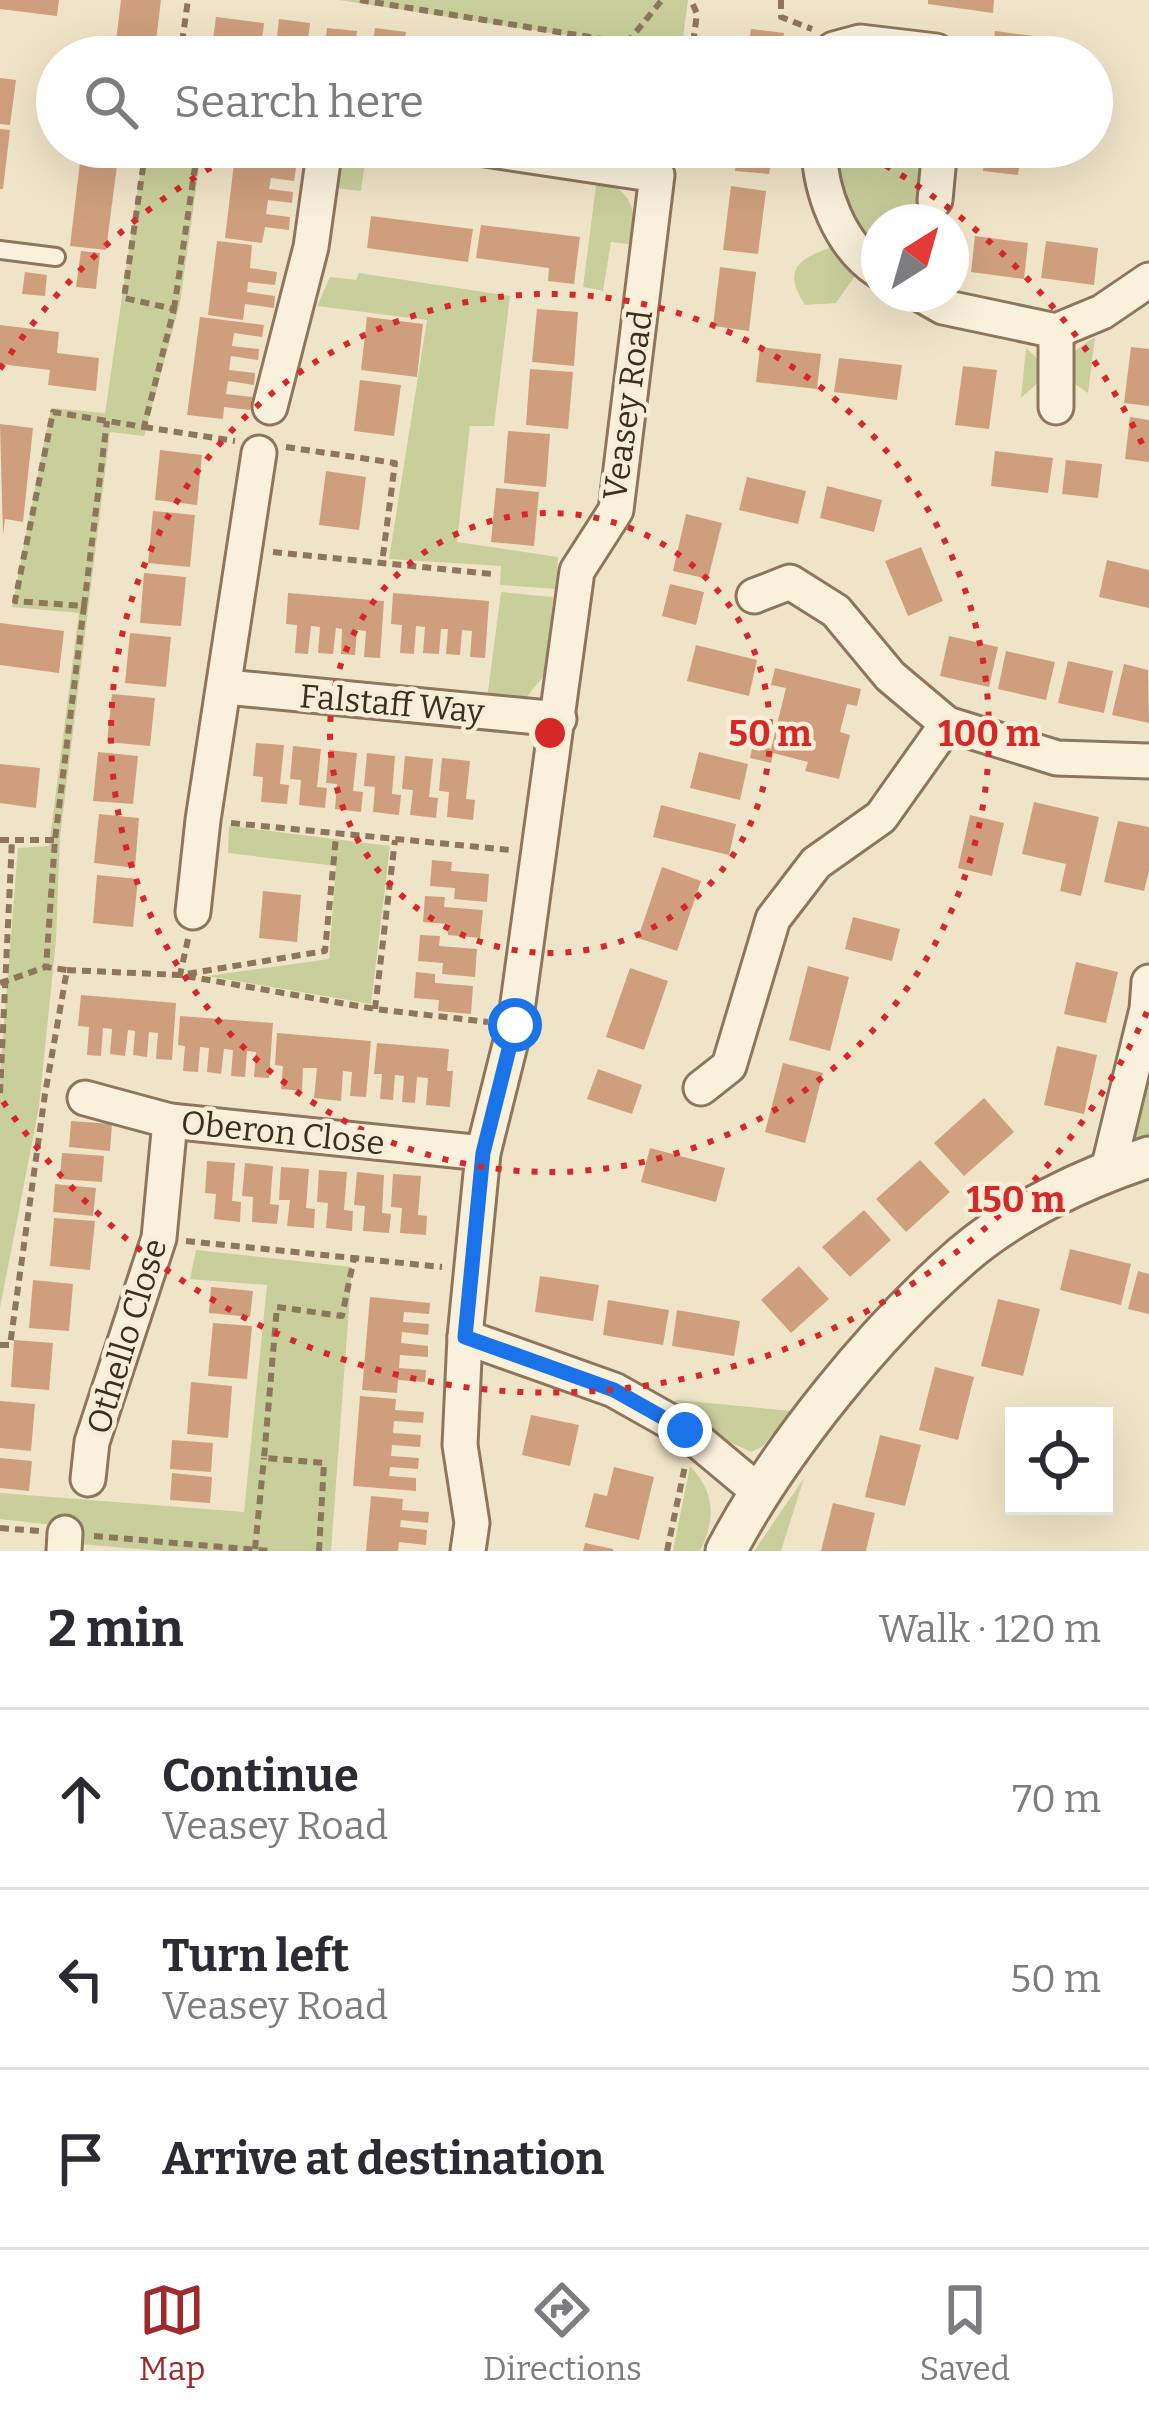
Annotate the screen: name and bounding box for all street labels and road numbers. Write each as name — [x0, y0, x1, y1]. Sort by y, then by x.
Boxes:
street label: Veasey Road — [595, 308, 661, 503]
street label: Falstaff Way — [298, 676, 486, 732]
street label: Oberon Close — [179, 1102, 387, 1164]
street label: Othello Close — [78, 1234, 176, 1439]

